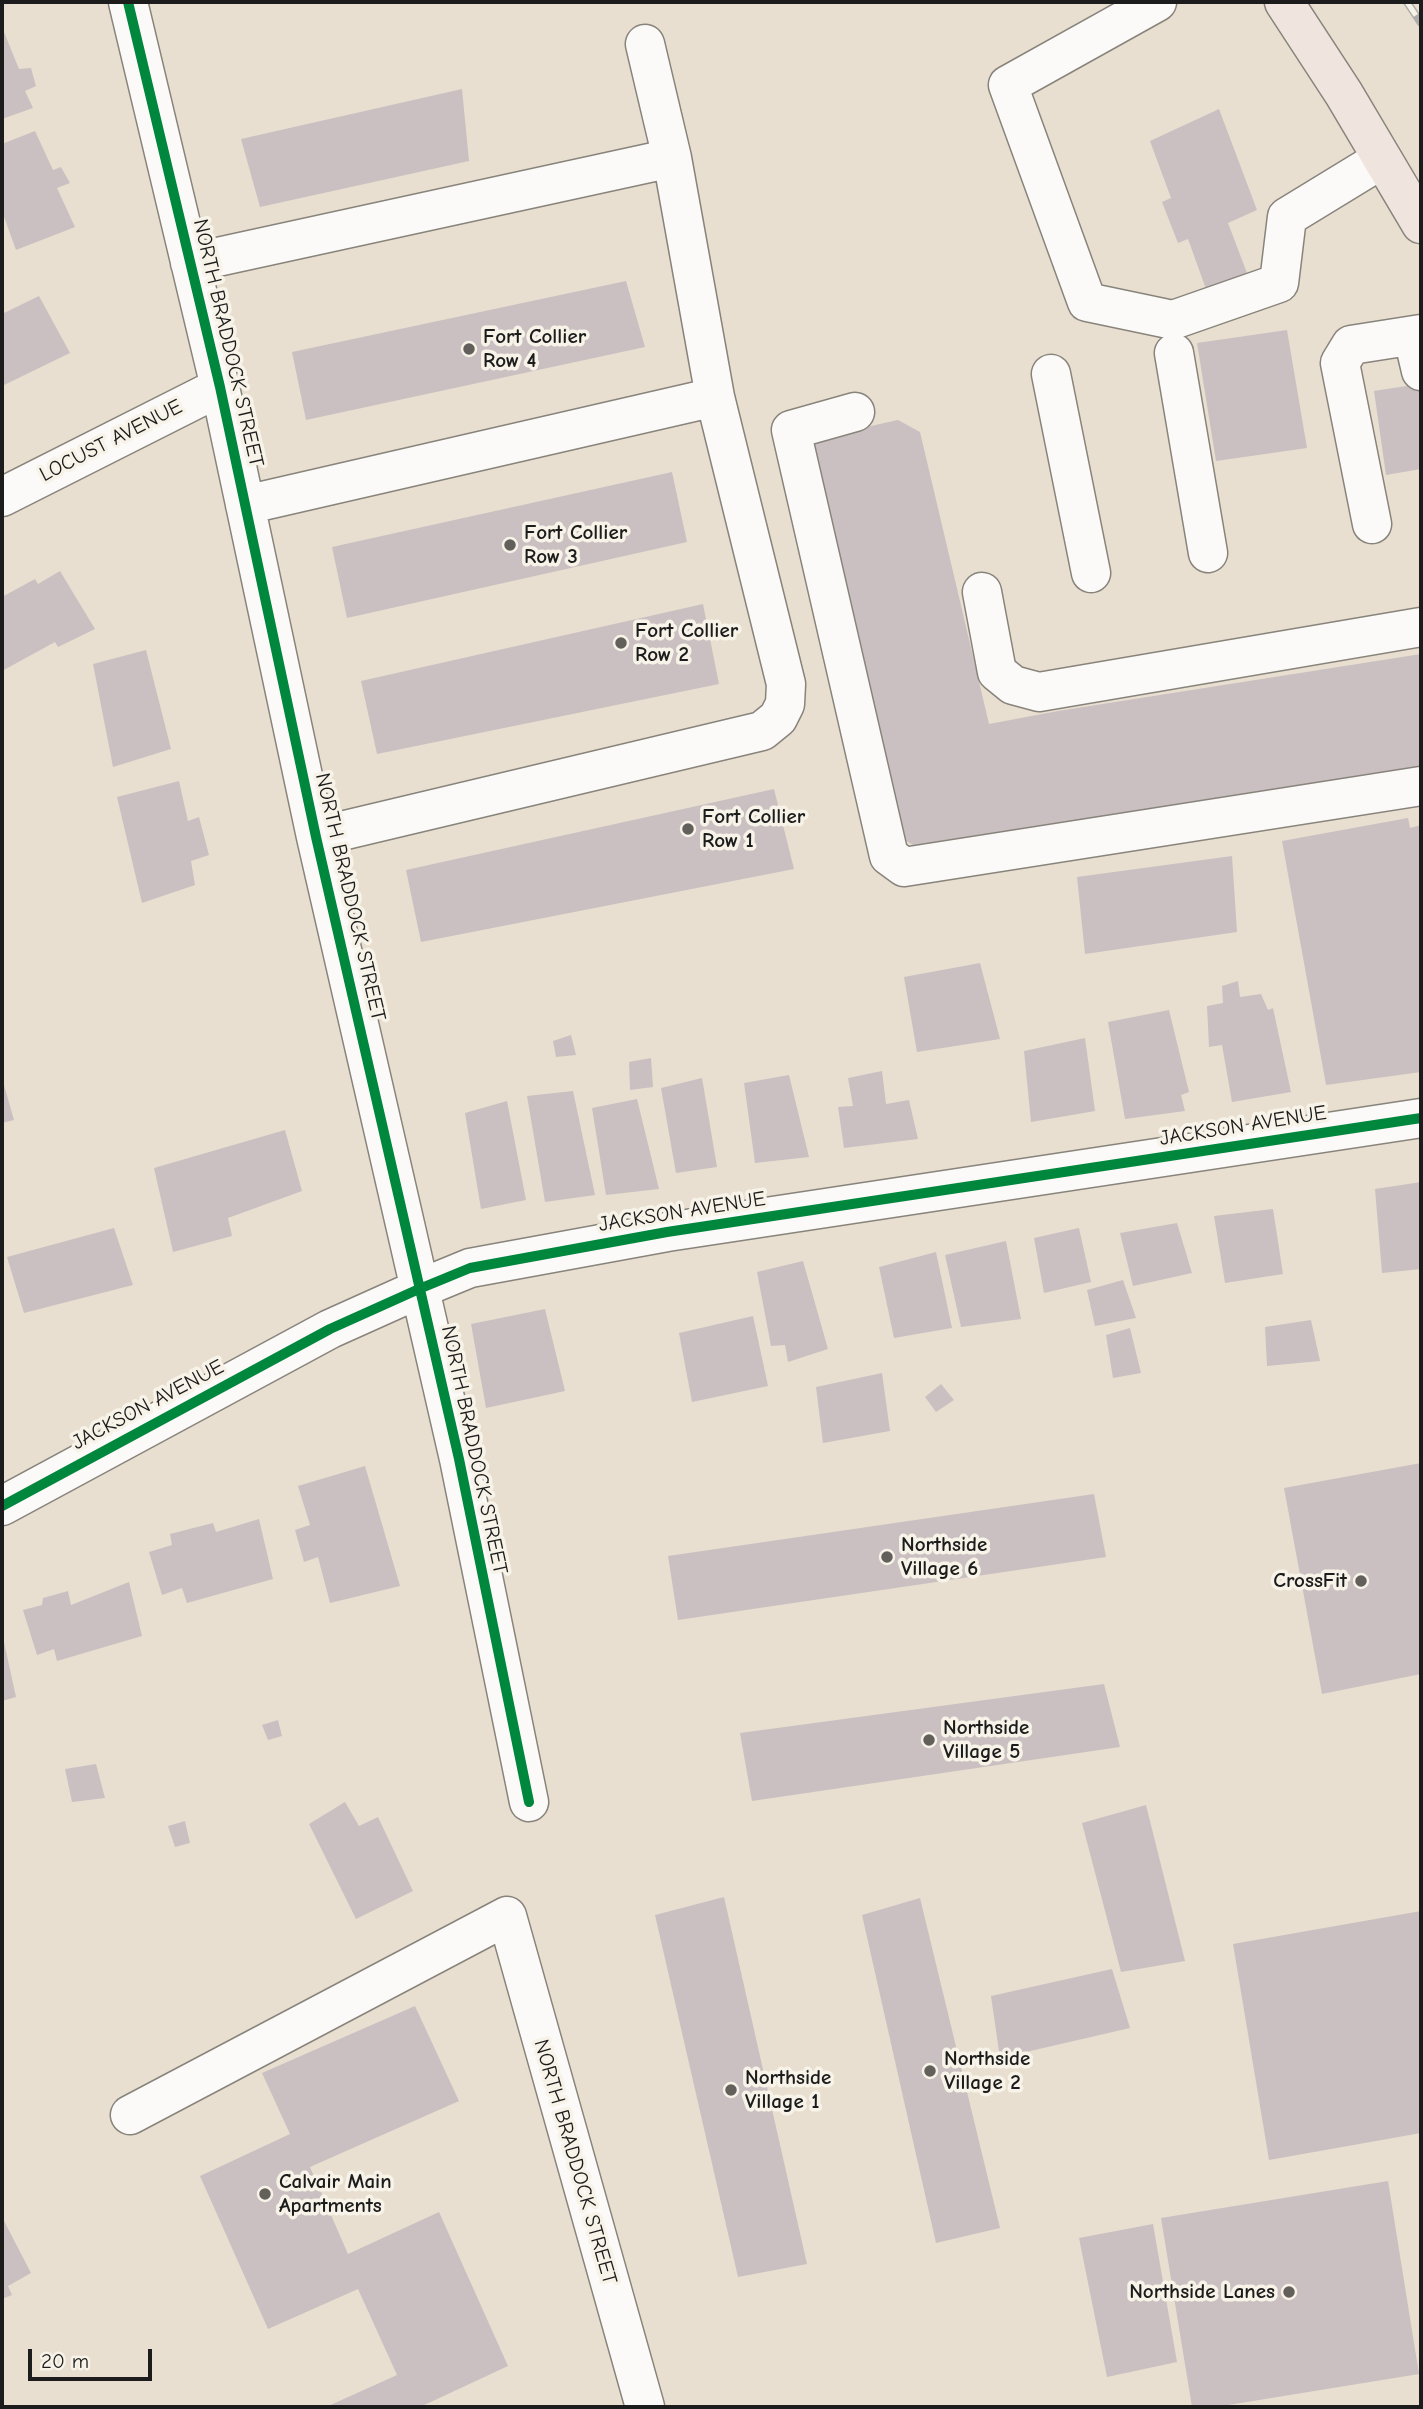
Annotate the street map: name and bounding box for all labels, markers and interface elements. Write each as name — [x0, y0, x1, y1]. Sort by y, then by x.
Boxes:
street label: NORTH BRADDOCK STREET — [187, 217, 269, 469]
place label: Fort Collier Row 4 — [483, 324, 586, 374]
marker: Fort Collier Row 4 — [461, 341, 477, 357]
street label: LOCUST AVENUE — [36, 394, 186, 488]
place label: Fort Collier Row 3 — [524, 520, 627, 570]
marker: Fort Collier Row 3 — [502, 537, 518, 553]
place label: Fort Collier Row 2 — [635, 618, 738, 668]
marker: Fort Collier Row 2 — [613, 635, 629, 651]
street label: NORTH BRADDOCK STREET — [309, 771, 391, 1023]
place label: Fort Collier Row 1 — [702, 804, 805, 854]
marker: Fort Collier Row 1 — [680, 821, 696, 837]
street label: JACKSON AVENUE — [1158, 1100, 1328, 1152]
street label: JACKSON AVENUE — [597, 1186, 767, 1238]
street label: NORTH BRADDOCK STREET — [435, 1323, 513, 1577]
street label: JACKSON AVENUE — [68, 1354, 228, 1456]
place label: Northside Village 6 — [901, 1532, 987, 1582]
marker: Northside Village 6 — [879, 1549, 895, 1565]
place label: CrossFit — [1273, 1568, 1347, 1594]
marker: CrossFit — [1353, 1573, 1369, 1589]
place label: Northside Village 5 — [943, 1715, 1029, 1765]
marker: Northside Village 5 — [921, 1732, 937, 1748]
street label: NORTH BRADDOCK STREET — [528, 2037, 622, 2287]
place label: Northside Village 2 — [944, 2046, 1030, 2096]
marker: Northside Village 2 — [922, 2063, 938, 2079]
place label: Northside Village 1 — [745, 2065, 831, 2115]
marker: Northside Village 1 — [723, 2082, 739, 2098]
place label: Calvair Main Apartments — [279, 2169, 392, 2219]
marker: Calvair Main Apartments — [257, 2186, 273, 2202]
place label: Northside Lanes — [1129, 2279, 1275, 2305]
marker: Northside Lanes — [1281, 2284, 1297, 2300]
scale bar — [32, 2336, 156, 2380]
text: 20 m — [41, 2349, 89, 2373]

